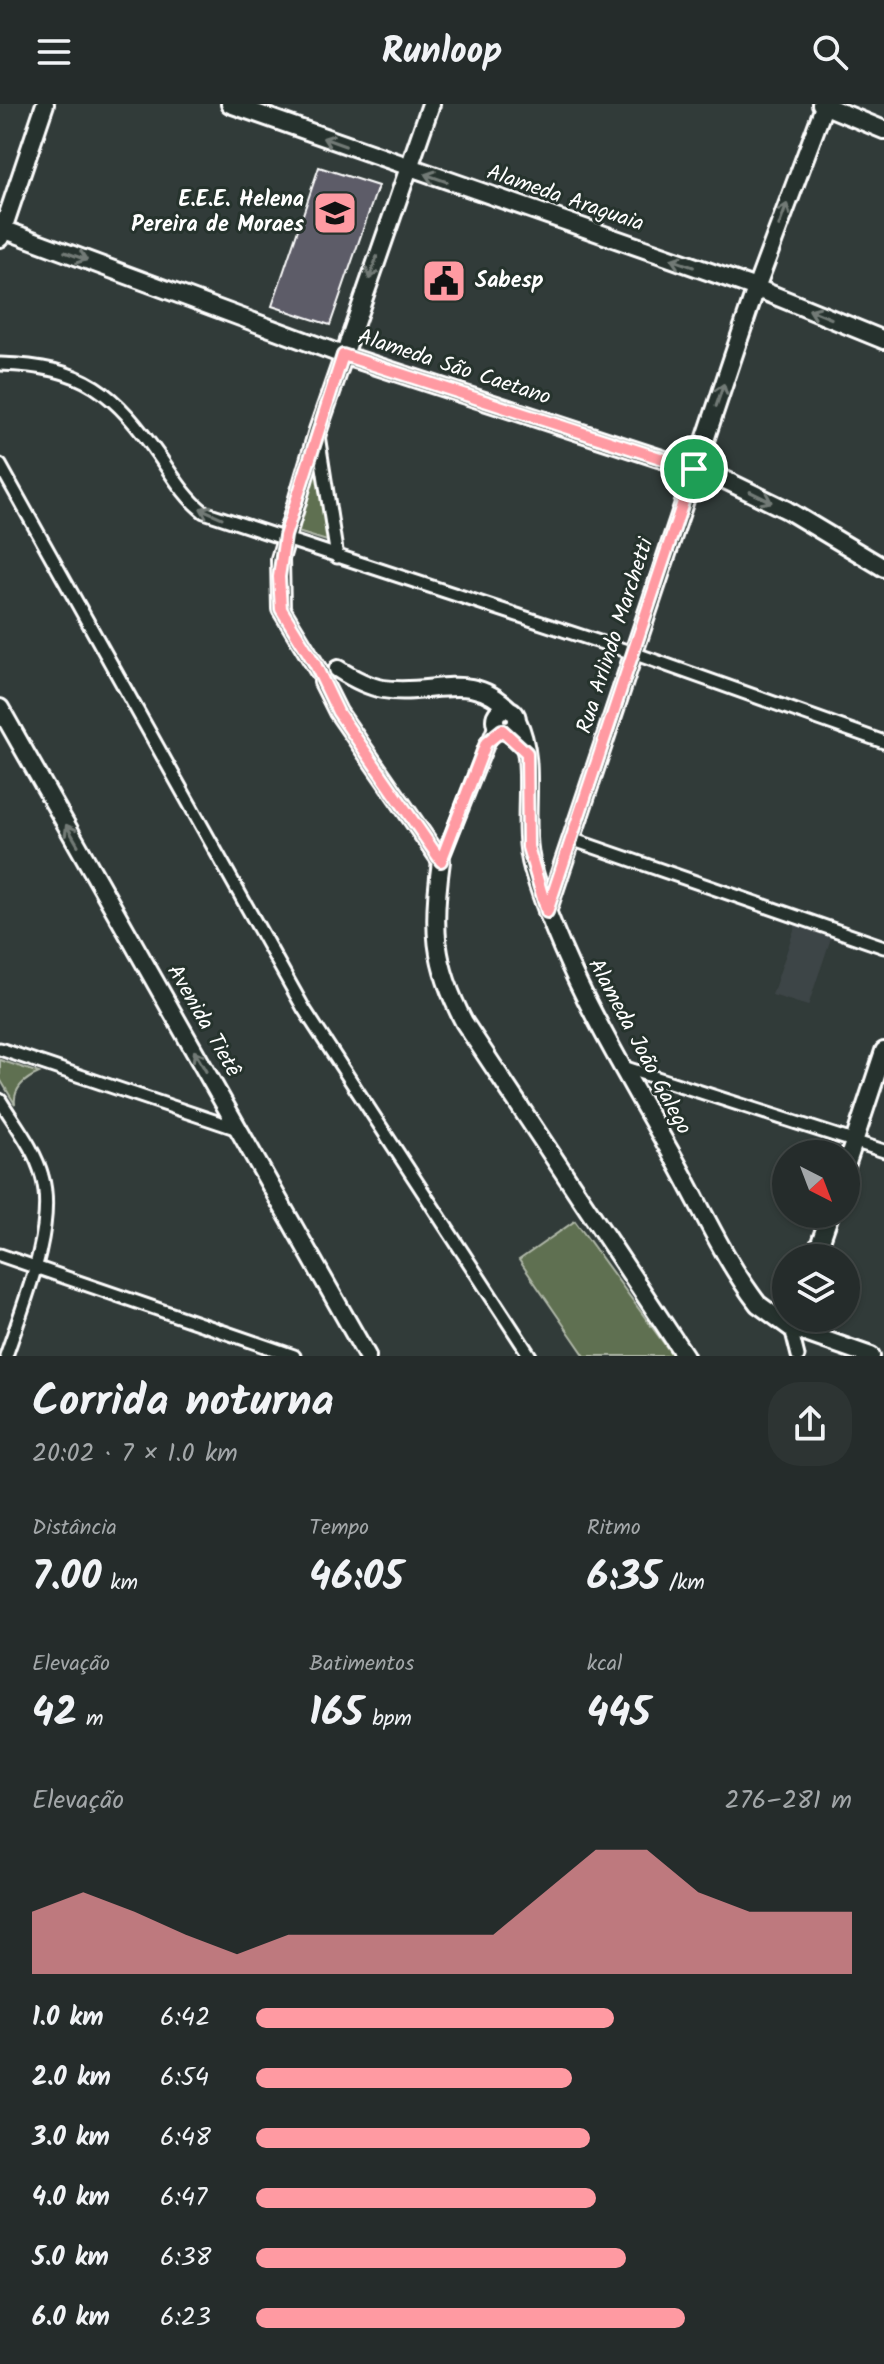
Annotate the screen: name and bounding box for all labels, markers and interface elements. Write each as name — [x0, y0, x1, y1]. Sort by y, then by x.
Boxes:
text: Runloop — [382, 24, 502, 81]
icon: menu — [32, 30, 76, 74]
icon: search — [808, 30, 852, 74]
one-way arrow — [322, 133, 347, 148]
street label: Alameda Araguaia — [482, 156, 648, 242]
one-way arrow — [424, 170, 449, 185]
place label: E.E.E. Helena Pereira de Moraes — [131, 183, 305, 243]
school or university icon: E.E.E. Helena Pereira de Moraes — [311, 189, 359, 237]
one-way arrow — [776, 202, 791, 227]
one-way arrow — [63, 250, 88, 264]
one-way arrow — [670, 254, 695, 269]
one-way arrow — [364, 256, 379, 281]
public building icon: Sabesp — [420, 257, 468, 305]
place label: Sabesp — [475, 264, 544, 299]
one-way arrow — [808, 305, 833, 320]
street label: Alameda São Caetano — [353, 320, 555, 416]
one-way arrow — [713, 383, 728, 408]
pin — [660, 435, 728, 503]
icon: arrive — [672, 447, 716, 491]
one-way arrow — [748, 490, 772, 506]
one-way arrow — [199, 504, 224, 519]
street label: Rua Arlindo Marchetti — [568, 533, 664, 738]
one-way arrow — [64, 824, 80, 847]
street label: Alameda João Galego — [578, 952, 700, 1142]
street label: Avenida Tietê — [157, 958, 250, 1084]
one-way arrow — [192, 1050, 207, 1074]
north arrow — [772, 1140, 860, 1228]
map controls — [772, 1140, 860, 1332]
button: layers — [772, 1244, 860, 1332]
text: Corrida noturna — [32, 1368, 334, 1438]
button: share — [768, 1382, 852, 1466]
text: 20:02 · 7 × 1.0 km — [32, 1433, 238, 1475]
text: Distância — [32, 1511, 117, 1546]
text: Tempo — [309, 1511, 369, 1546]
text: Ritmo — [587, 1511, 641, 1546]
text: 7.00 — [32, 1546, 101, 1610]
text: 46:05 — [309, 1546, 403, 1610]
text: 6:35 — [587, 1546, 660, 1610]
text: km — [101, 1566, 138, 1601]
text: /km — [660, 1566, 705, 1601]
text: Elevação — [32, 1647, 110, 1682]
text: Batimentos — [309, 1647, 414, 1682]
text: kcal — [587, 1647, 622, 1682]
text: 42 — [32, 1682, 77, 1746]
text: 165 — [309, 1682, 363, 1746]
text: 445 — [587, 1682, 651, 1746]
text: m — [77, 1702, 103, 1737]
text: bpm — [363, 1702, 412, 1737]
text: Elevação — [32, 1780, 124, 1822]
text: 276–281 m — [725, 1780, 852, 1822]
text: 1.0 km — [32, 1997, 103, 2039]
text: 6:42 — [160, 1997, 210, 2039]
text: 2.0 km — [32, 2057, 111, 2099]
text: 6:54 — [160, 2057, 209, 2099]
text: 3.0 km — [32, 2117, 110, 2159]
text: 6:48 — [160, 2117, 211, 2159]
text: 4.0 km — [32, 2177, 110, 2219]
text: 6:47 — [160, 2177, 207, 2219]
text: 5.0 km — [32, 2237, 109, 2279]
text: 6:38 — [160, 2237, 211, 2279]
text: 6.0 km — [32, 2297, 110, 2339]
text: 6:23 — [160, 2297, 211, 2339]

